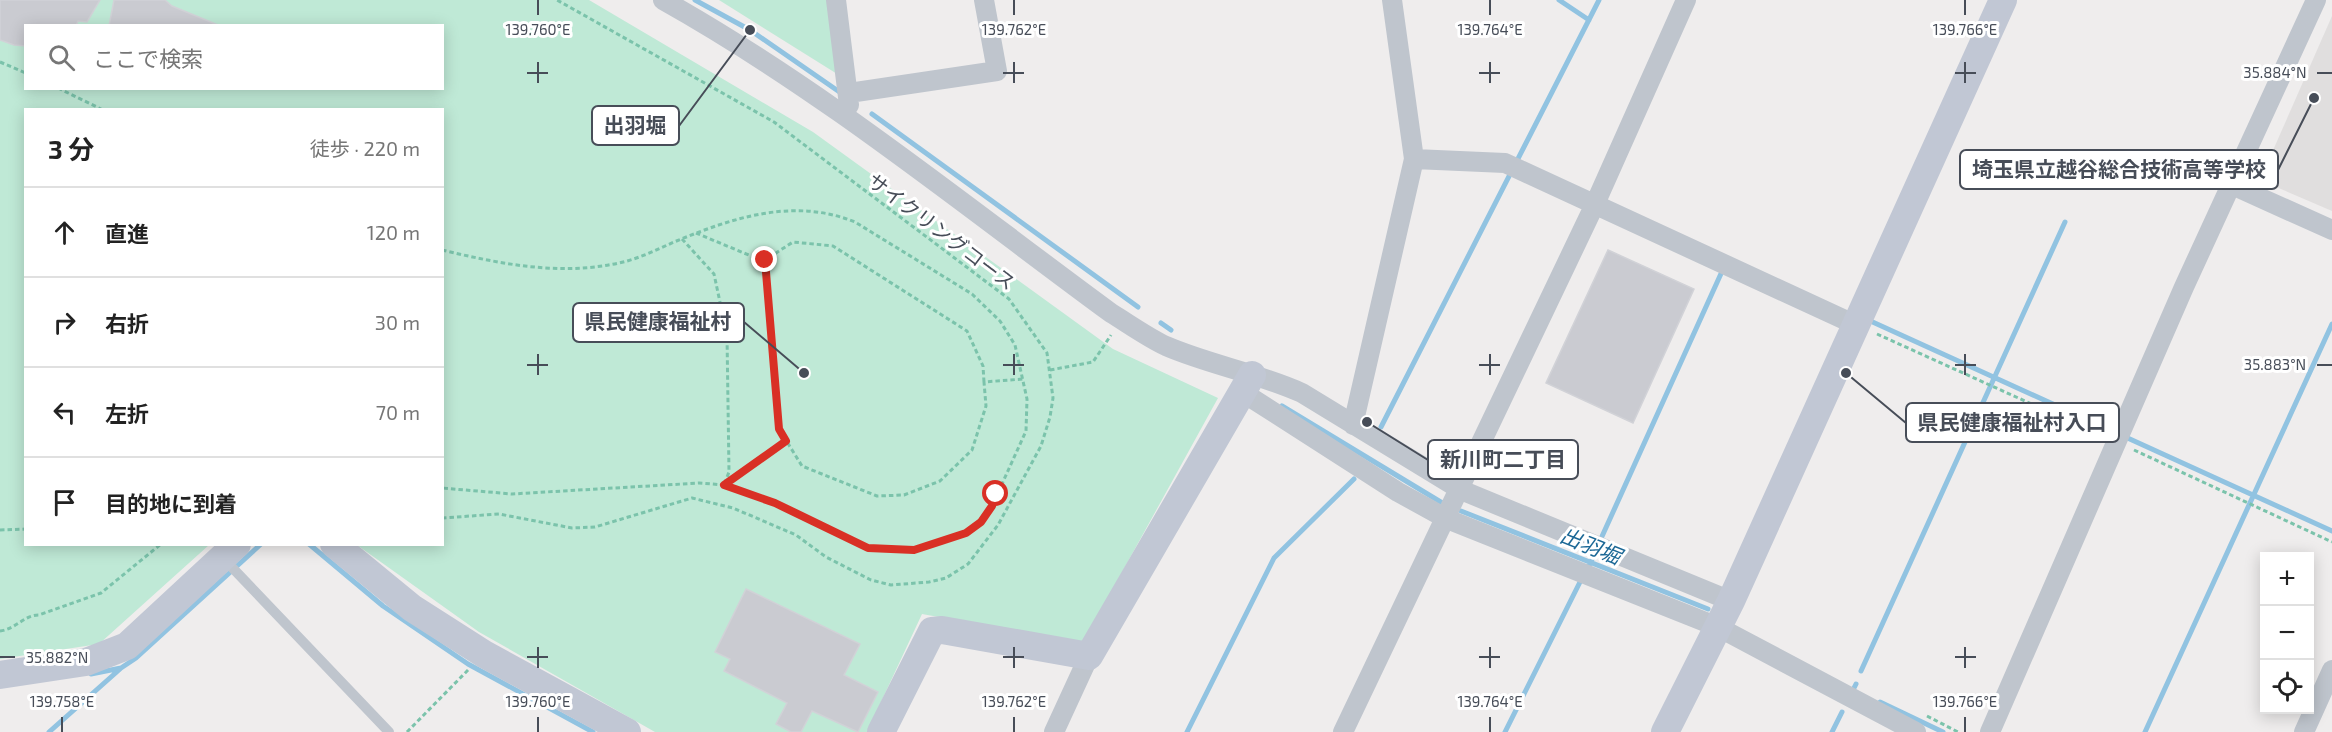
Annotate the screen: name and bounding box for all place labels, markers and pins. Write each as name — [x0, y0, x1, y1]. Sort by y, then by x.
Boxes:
callout: 出羽堀 — [592, 106, 679, 145]
callout: 埼玉県立越谷総合技術高等学校 — [1960, 150, 2278, 189]
callout: 県民健康福祉村 — [573, 303, 744, 342]
callout: 県民健康福祉村入口 — [1906, 403, 2119, 442]
callout: 新川町二丁目 — [1428, 440, 1578, 479]

